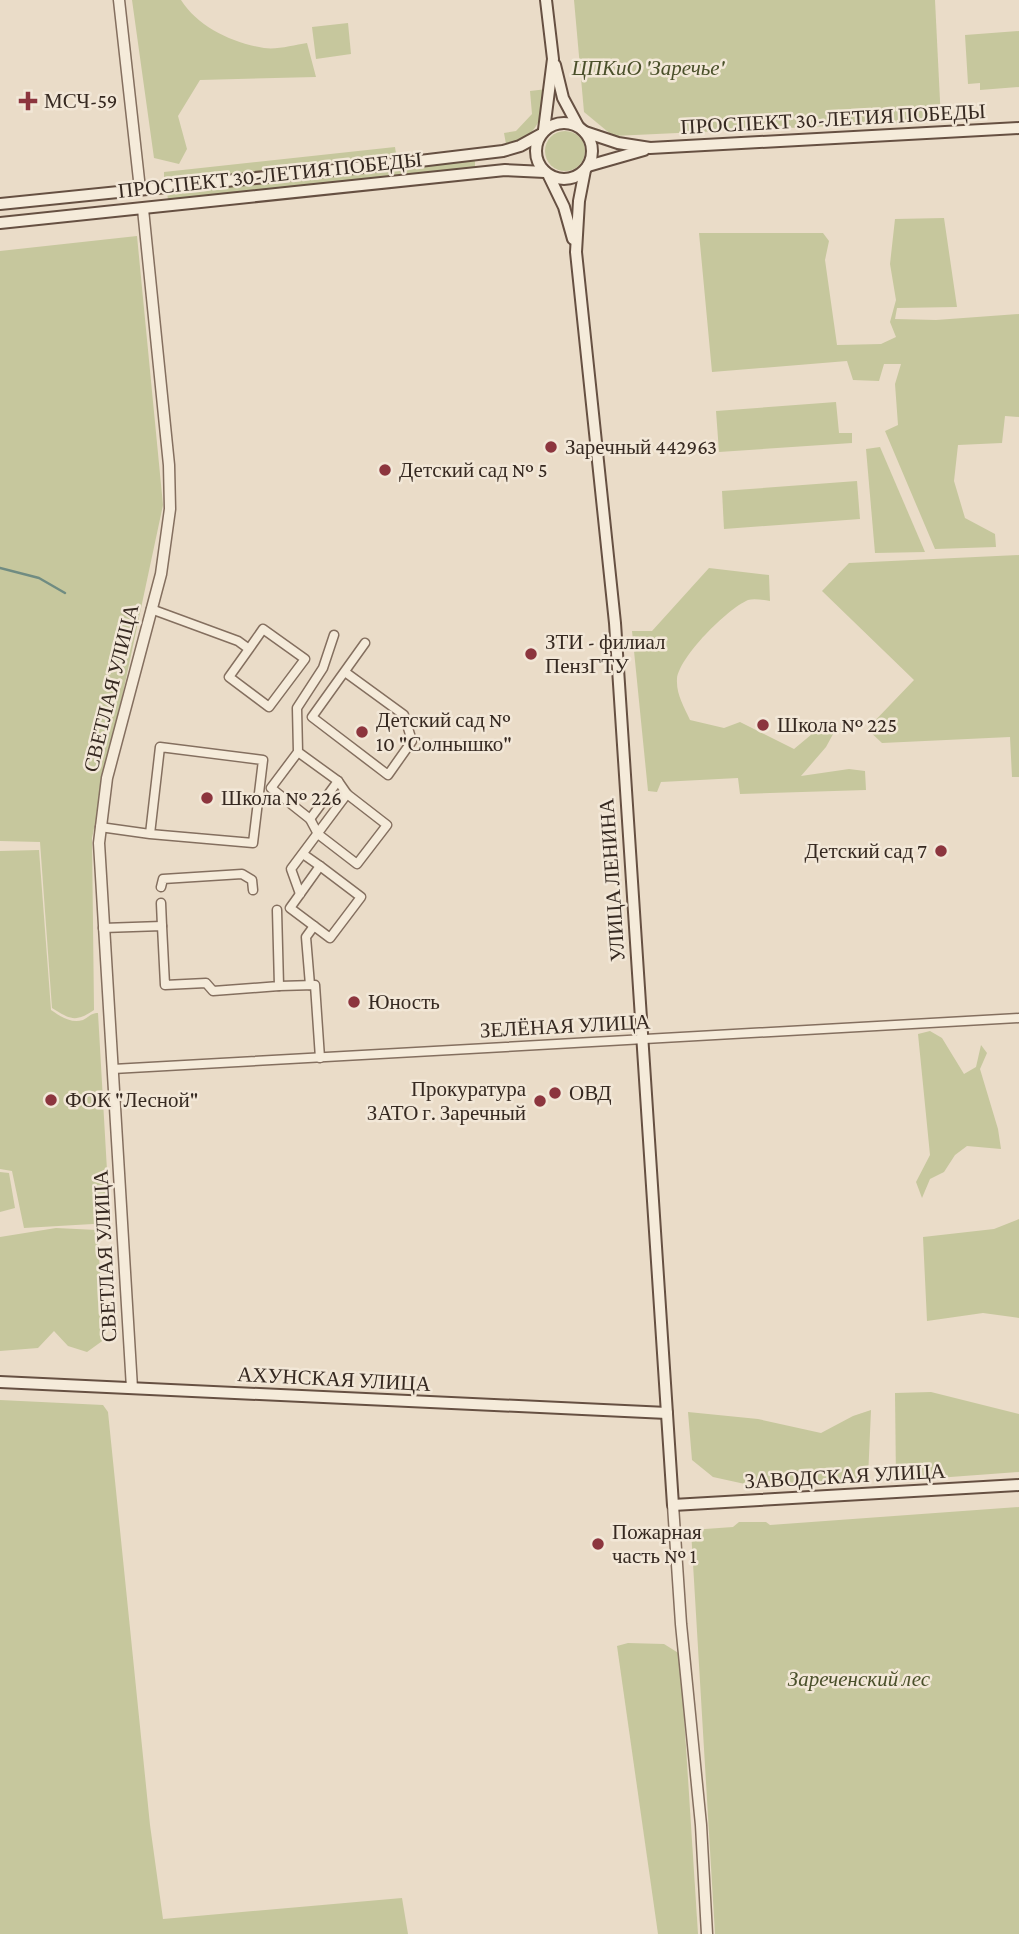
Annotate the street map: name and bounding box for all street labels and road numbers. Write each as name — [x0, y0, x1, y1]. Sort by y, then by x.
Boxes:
street label: ПРОСПЕКТ 30-ЛЕТИЯ ПОБЕДЫ — [680, 99, 986, 139]
street label: ПРОСПЕКТ 30-ЛЕТИЯ ПОБЕДЫ — [117, 147, 423, 203]
street label: СВЕТЛАЯ УЛИЦА — [79, 601, 144, 774]
street label: УЛИЦА ЛЕНИНА — [594, 797, 630, 963]
street label: ЗЕЛЁНАЯ УЛИЦА — [479, 1010, 652, 1042]
street label: СВЕТЛАЯ УЛИЦА — [88, 1169, 121, 1343]
street label: АХУНСКАЯ УЛИЦА — [237, 1362, 432, 1396]
street label: ЗАВОДСКАЯ УЛИЦА — [744, 1459, 947, 1493]

